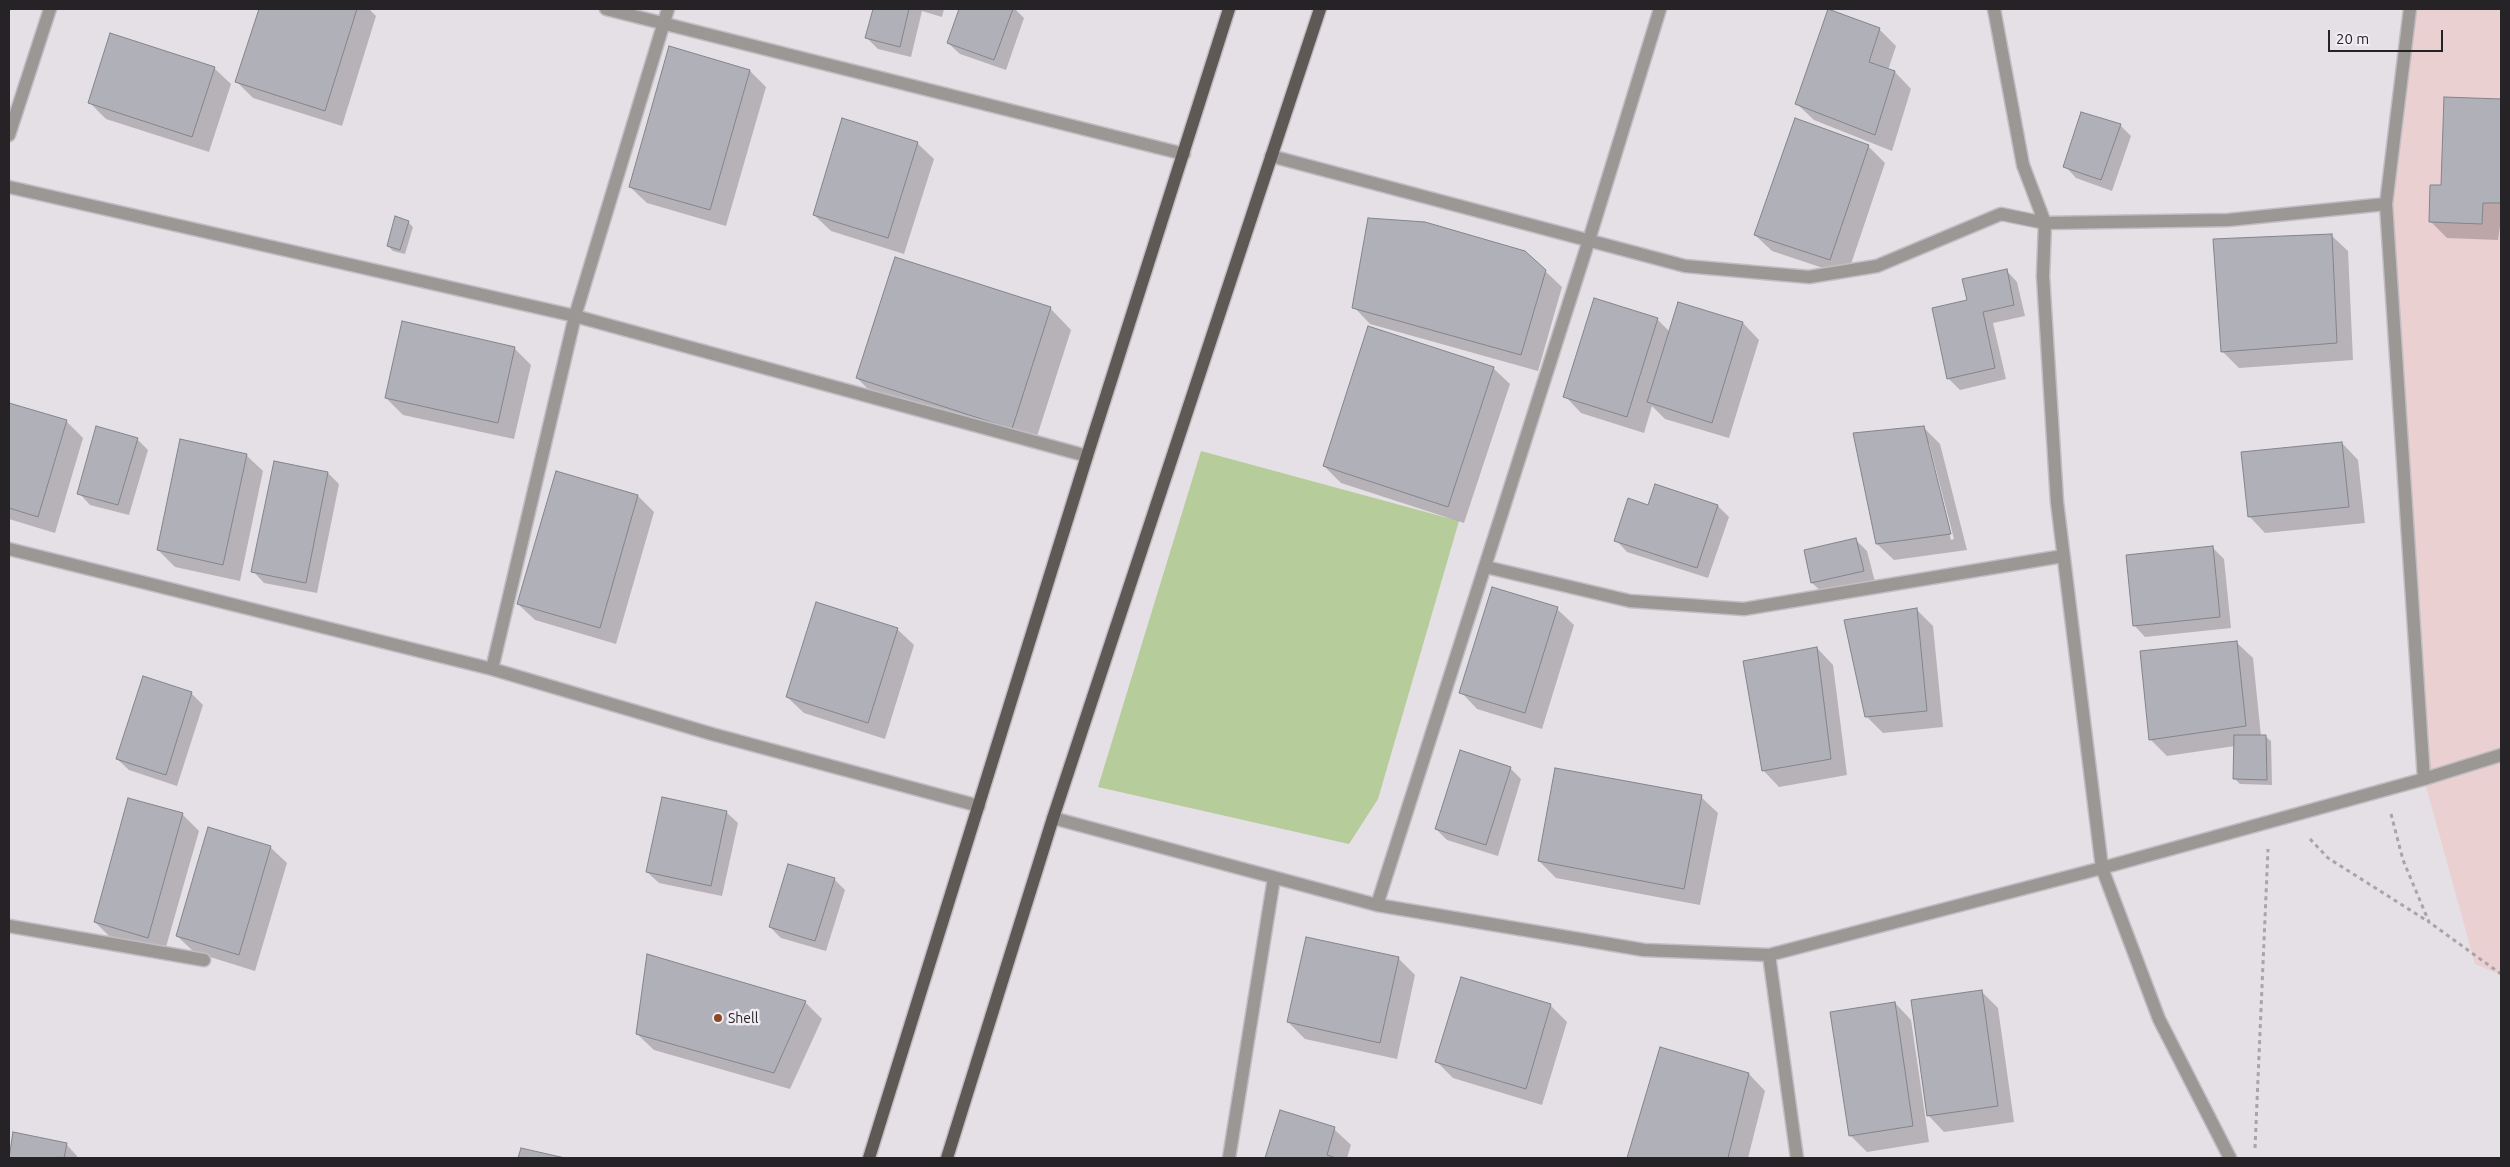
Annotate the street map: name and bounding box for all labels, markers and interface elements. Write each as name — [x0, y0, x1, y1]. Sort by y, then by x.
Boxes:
scale bar — [2330, 20, 2445, 52]
text: 20 m — [2336, 30, 2369, 47]
place label: Shell — [728, 1010, 758, 1026]
marker: Shell — [712, 1012, 724, 1024]

